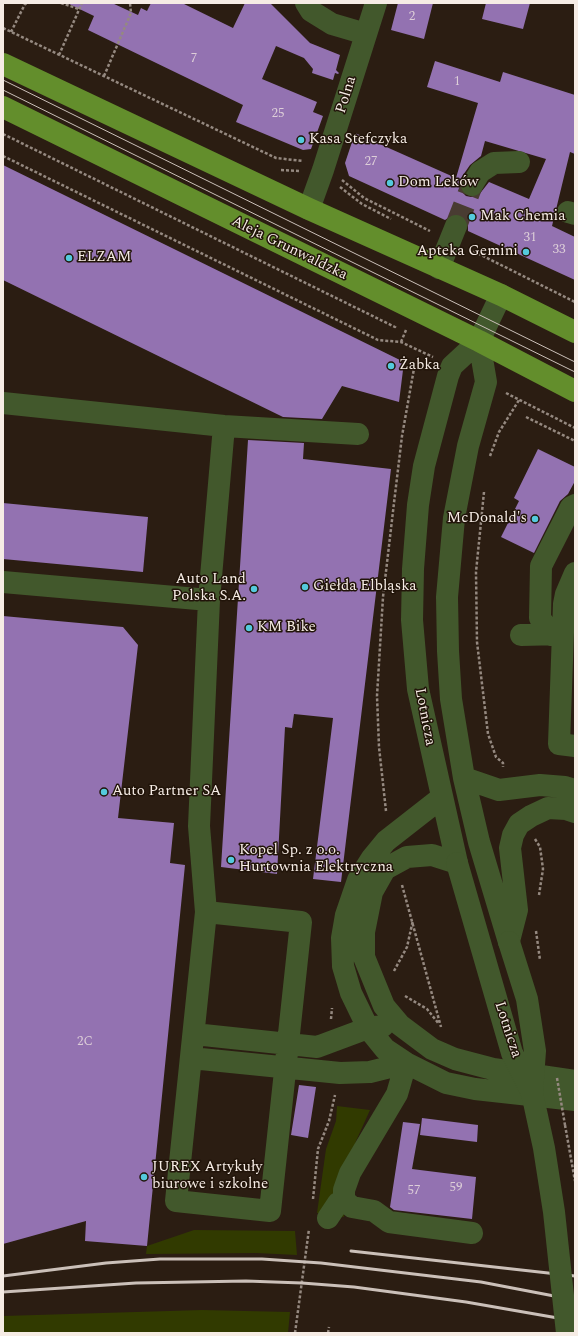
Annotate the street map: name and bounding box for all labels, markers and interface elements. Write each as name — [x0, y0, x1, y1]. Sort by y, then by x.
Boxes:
house number: 2 — [409, 9, 415, 25]
house number: 7 — [191, 51, 197, 67]
street label: Polna — [333, 74, 361, 116]
house number: 1 — [454, 74, 460, 90]
house number: 25 — [272, 106, 284, 122]
place label: Kasa Stefczyka — [309, 131, 407, 149]
marker: Kasa Stefczyka — [296, 135, 306, 145]
house number: 27 — [365, 154, 377, 170]
place label: Dom Leków — [398, 174, 479, 192]
marker: Dom Leków — [385, 178, 395, 188]
place label: Mak Chemia — [480, 208, 565, 226]
marker: Mak Chemia — [467, 212, 477, 222]
street label: Aleja Grunwaldzka — [228, 213, 350, 285]
house number: 31 — [524, 230, 536, 246]
house number: 33 — [553, 242, 565, 258]
place label: Apteka Gemini — [417, 243, 518, 261]
marker: Apteka Gemini — [521, 247, 531, 257]
place label: ELZAM — [77, 249, 131, 267]
marker: ELZAM — [64, 253, 74, 263]
place label: Żabka — [399, 357, 440, 375]
marker: Żabka — [386, 361, 396, 371]
place label: McDonald's — [447, 510, 527, 528]
marker: McDonald's — [530, 514, 540, 524]
place label: Auto Land Polska S.A. — [172, 571, 246, 606]
place label: Giełda Elbląska — [313, 578, 417, 596]
marker: Giełda Elbląska — [300, 582, 310, 592]
marker: Auto Land Polska S.A. — [249, 584, 259, 594]
place label: KM Bike — [257, 619, 316, 637]
marker: KM Bike — [244, 623, 254, 633]
street label: Lotnicza — [410, 687, 438, 747]
place label: Auto Partner SA — [112, 783, 221, 801]
marker: Auto Partner SA — [99, 787, 109, 797]
place label: Kopel Sp. z o.o. Hurtownia Elektryczna — [239, 842, 393, 877]
marker: Kopel Sp. z o.o. Hurtownia Elektryczna — [226, 855, 236, 865]
street label: Lotnicza — [489, 1000, 525, 1060]
house number: 2C — [77, 1034, 93, 1050]
place label: JUREX Artykuły biurowe i szkolne — [152, 1159, 268, 1194]
marker: JUREX Artykuły biurowe i szkolne — [139, 1172, 149, 1182]
house number: 59 — [450, 1180, 462, 1196]
house number: 57 — [408, 1183, 420, 1199]

